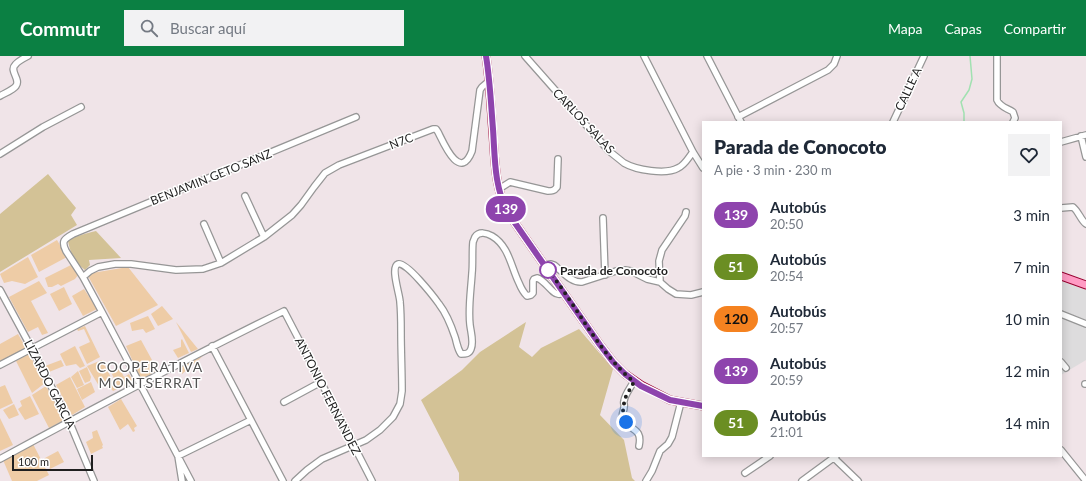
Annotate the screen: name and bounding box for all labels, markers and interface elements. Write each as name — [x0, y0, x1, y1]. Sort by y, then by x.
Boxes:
search box — [124, 10, 404, 46]
text: Commutr — [20, 17, 100, 40]
icon: search — [138, 17, 160, 39]
text: Buscar aquí — [170, 19, 246, 37]
text: Mapa — [888, 20, 923, 37]
text: Capas — [945, 20, 982, 37]
text: Compartir — [1004, 20, 1066, 37]
street label: CALLE A — [891, 64, 925, 113]
street label: CARLOS SALAS — [550, 85, 618, 157]
street label: N7C — [387, 130, 415, 152]
button: heart — [1008, 134, 1050, 176]
text: Parada de Conocoto — [714, 135, 887, 158]
street label: BENJAMIN GETO SANZ — [148, 146, 274, 208]
text: A pie · 3 min · 230 m — [714, 162, 832, 178]
line badge: 139 — [483, 196, 529, 222]
text: Autobús — [770, 198, 826, 216]
text: 139 — [494, 200, 518, 217]
text: 139 — [724, 206, 748, 223]
text: 3 min — [1013, 206, 1050, 224]
text: 20:50 — [770, 216, 803, 232]
text: Autobús — [770, 250, 826, 268]
text: 51 — [728, 258, 744, 275]
text: 7 min — [1013, 258, 1050, 276]
marker: Parada de Conocoto — [539, 261, 557, 279]
place label: Parada de Conocoto — [560, 263, 668, 278]
text: 20:54 — [770, 268, 803, 284]
text: Autobús — [770, 302, 826, 320]
text: 120 — [724, 310, 748, 327]
text: 10 min — [1004, 310, 1050, 328]
text: 20:57 — [770, 320, 803, 336]
street label: ANTONIO FERNANDEZ — [292, 335, 364, 457]
street label: LIZARDO GARCIA — [21, 337, 79, 432]
text: Autobús — [770, 354, 826, 372]
district label: COOPERATIVA MONTSERRAT — [97, 358, 203, 391]
text: 139 — [724, 362, 748, 379]
text: 12 min — [1004, 362, 1050, 380]
text: 20:59 — [770, 372, 803, 388]
text: Autobús — [770, 406, 826, 424]
your location — [616, 412, 636, 432]
text: 51 — [728, 414, 744, 431]
text: 14 min — [1004, 414, 1050, 432]
text: 21:01 — [770, 424, 803, 440]
scale bar — [12, 453, 93, 472]
text: 100 m — [18, 455, 49, 468]

